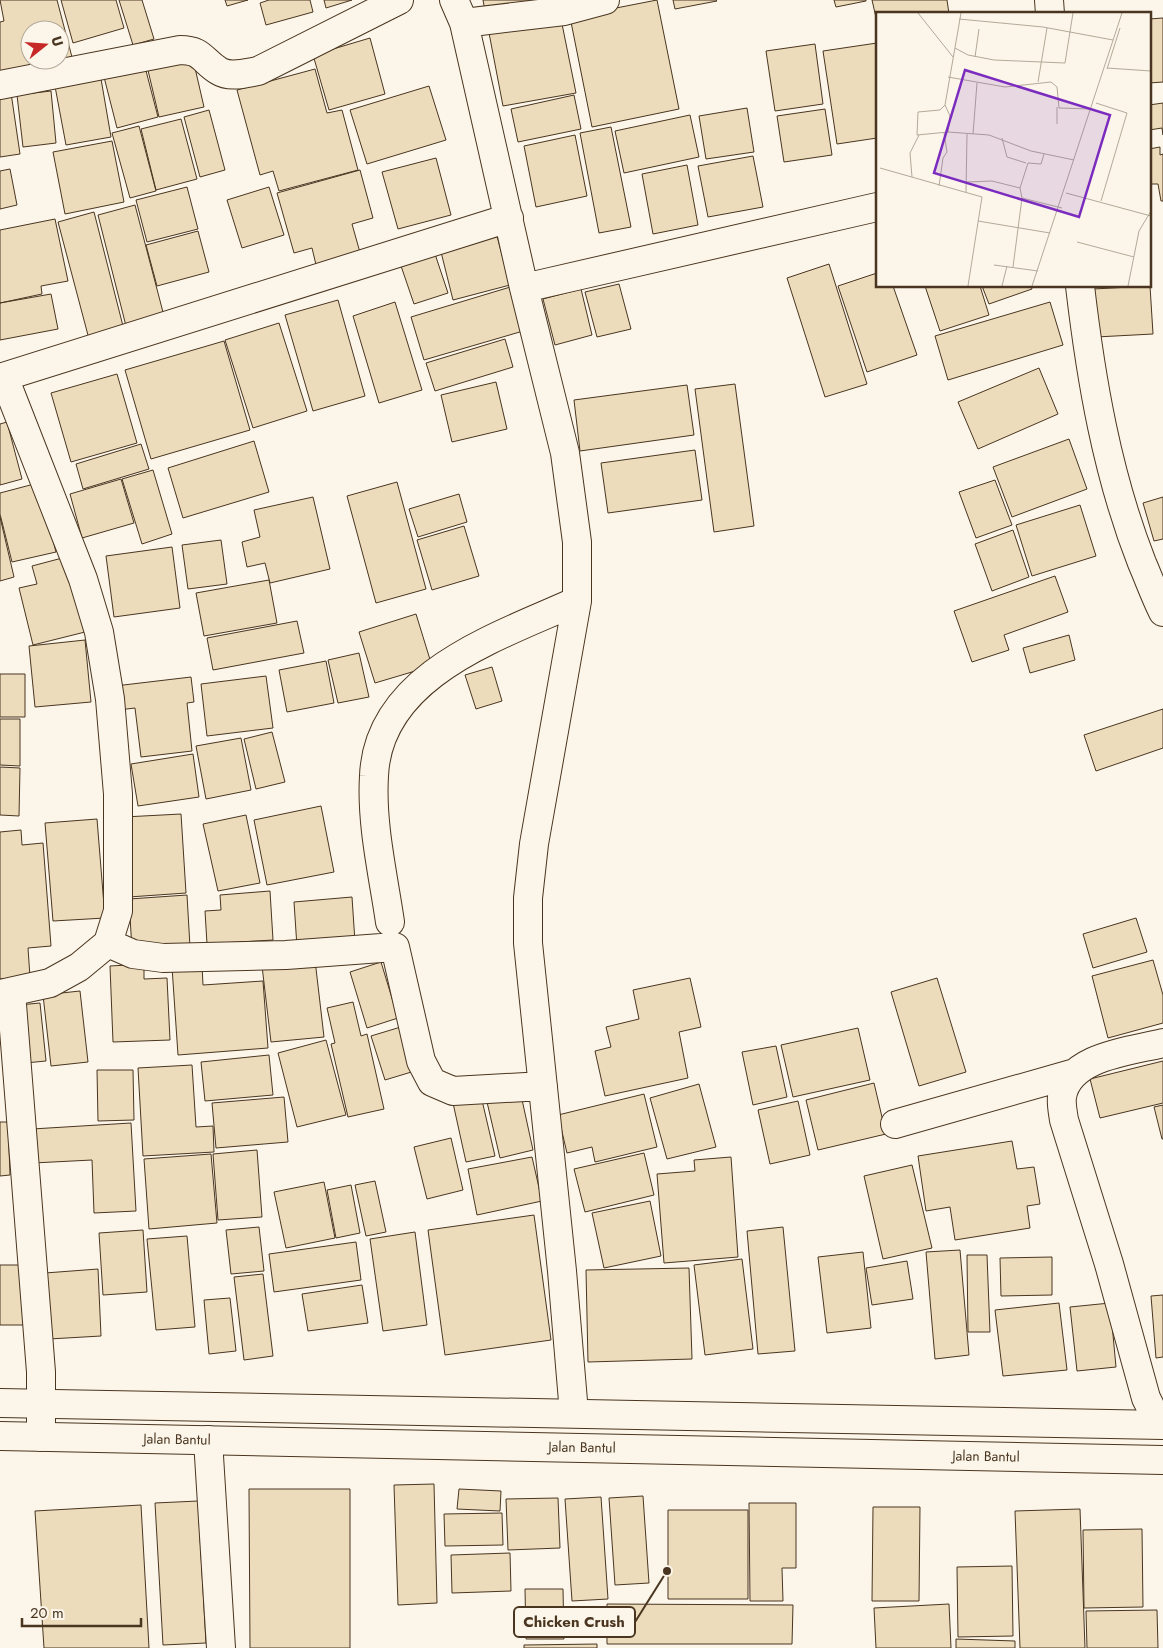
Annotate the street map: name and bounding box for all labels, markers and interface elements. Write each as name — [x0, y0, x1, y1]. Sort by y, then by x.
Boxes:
inset map — [876, 12, 1150, 288]
north arrow — [20, 20, 70, 70]
text: U — [46, 34, 68, 49]
street label: Jalan Bantul — [141, 1428, 211, 1450]
street label: Jalan Bantul — [546, 1436, 616, 1458]
street label: Jalan Bantul — [950, 1445, 1020, 1467]
scale bar — [22, 1596, 141, 1628]
text: 20 m — [30, 1602, 64, 1624]
callout: Chicken Crush — [514, 1607, 635, 1637]
text: Chicken Crush — [523, 1611, 625, 1633]

